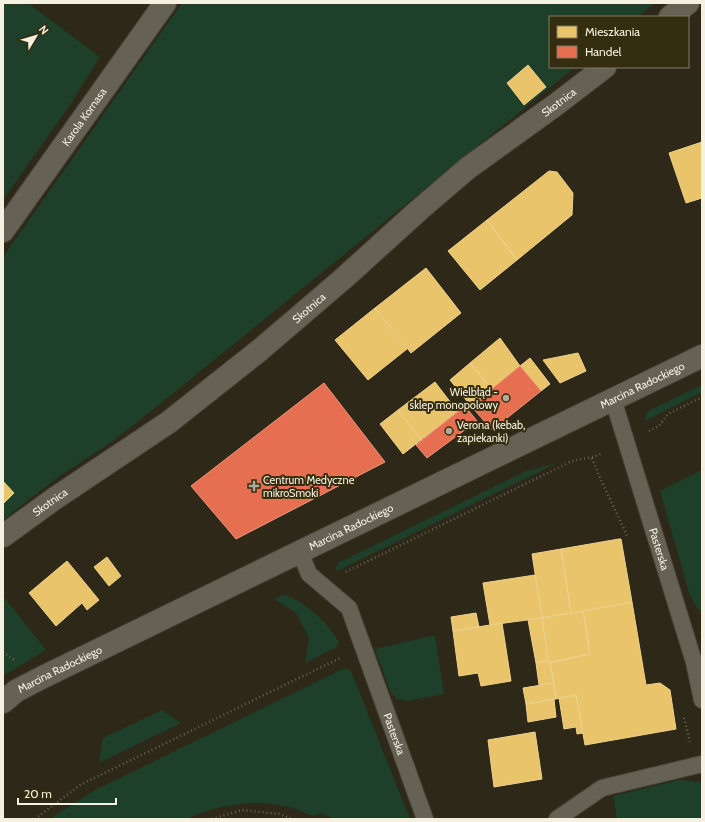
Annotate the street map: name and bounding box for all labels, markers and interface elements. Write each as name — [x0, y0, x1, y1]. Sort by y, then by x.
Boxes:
north arrow — [16, 16, 56, 56]
legend — [549, 16, 689, 68]
text: N — [36, 22, 52, 37]
text: Mieszkania — [585, 24, 640, 39]
text: Handel — [585, 44, 622, 59]
street label: Skotnica — [539, 84, 579, 120]
street label: Karola Kornasa — [59, 85, 110, 149]
street label: Skotnica — [289, 289, 329, 326]
street label: Marcina Radockiego — [598, 359, 687, 412]
place label: Wielbłąd - sklep monopolowy — [410, 385, 498, 412]
marker: Wielbłąd - sklep monopolowy — [501, 393, 511, 403]
place label: Verona (kebab, zapiekanki) — [457, 418, 526, 445]
marker: Verona (kebab, zapiekanki) — [444, 426, 454, 436]
place label: Centrum Medyczne mikroSmoki — [263, 473, 355, 500]
marker: Centrum Medyczne mikroSmoki — [248, 480, 260, 492]
street label: Skotnica — [30, 485, 71, 519]
street label: Marcina Radockiego — [306, 500, 396, 553]
street label: Pasterska — [646, 526, 673, 573]
street label: Marcina Radockiego — [15, 642, 104, 696]
street label: Pasterska — [380, 711, 409, 757]
scale bar — [18, 780, 116, 806]
text: 20 m — [24, 786, 52, 801]

